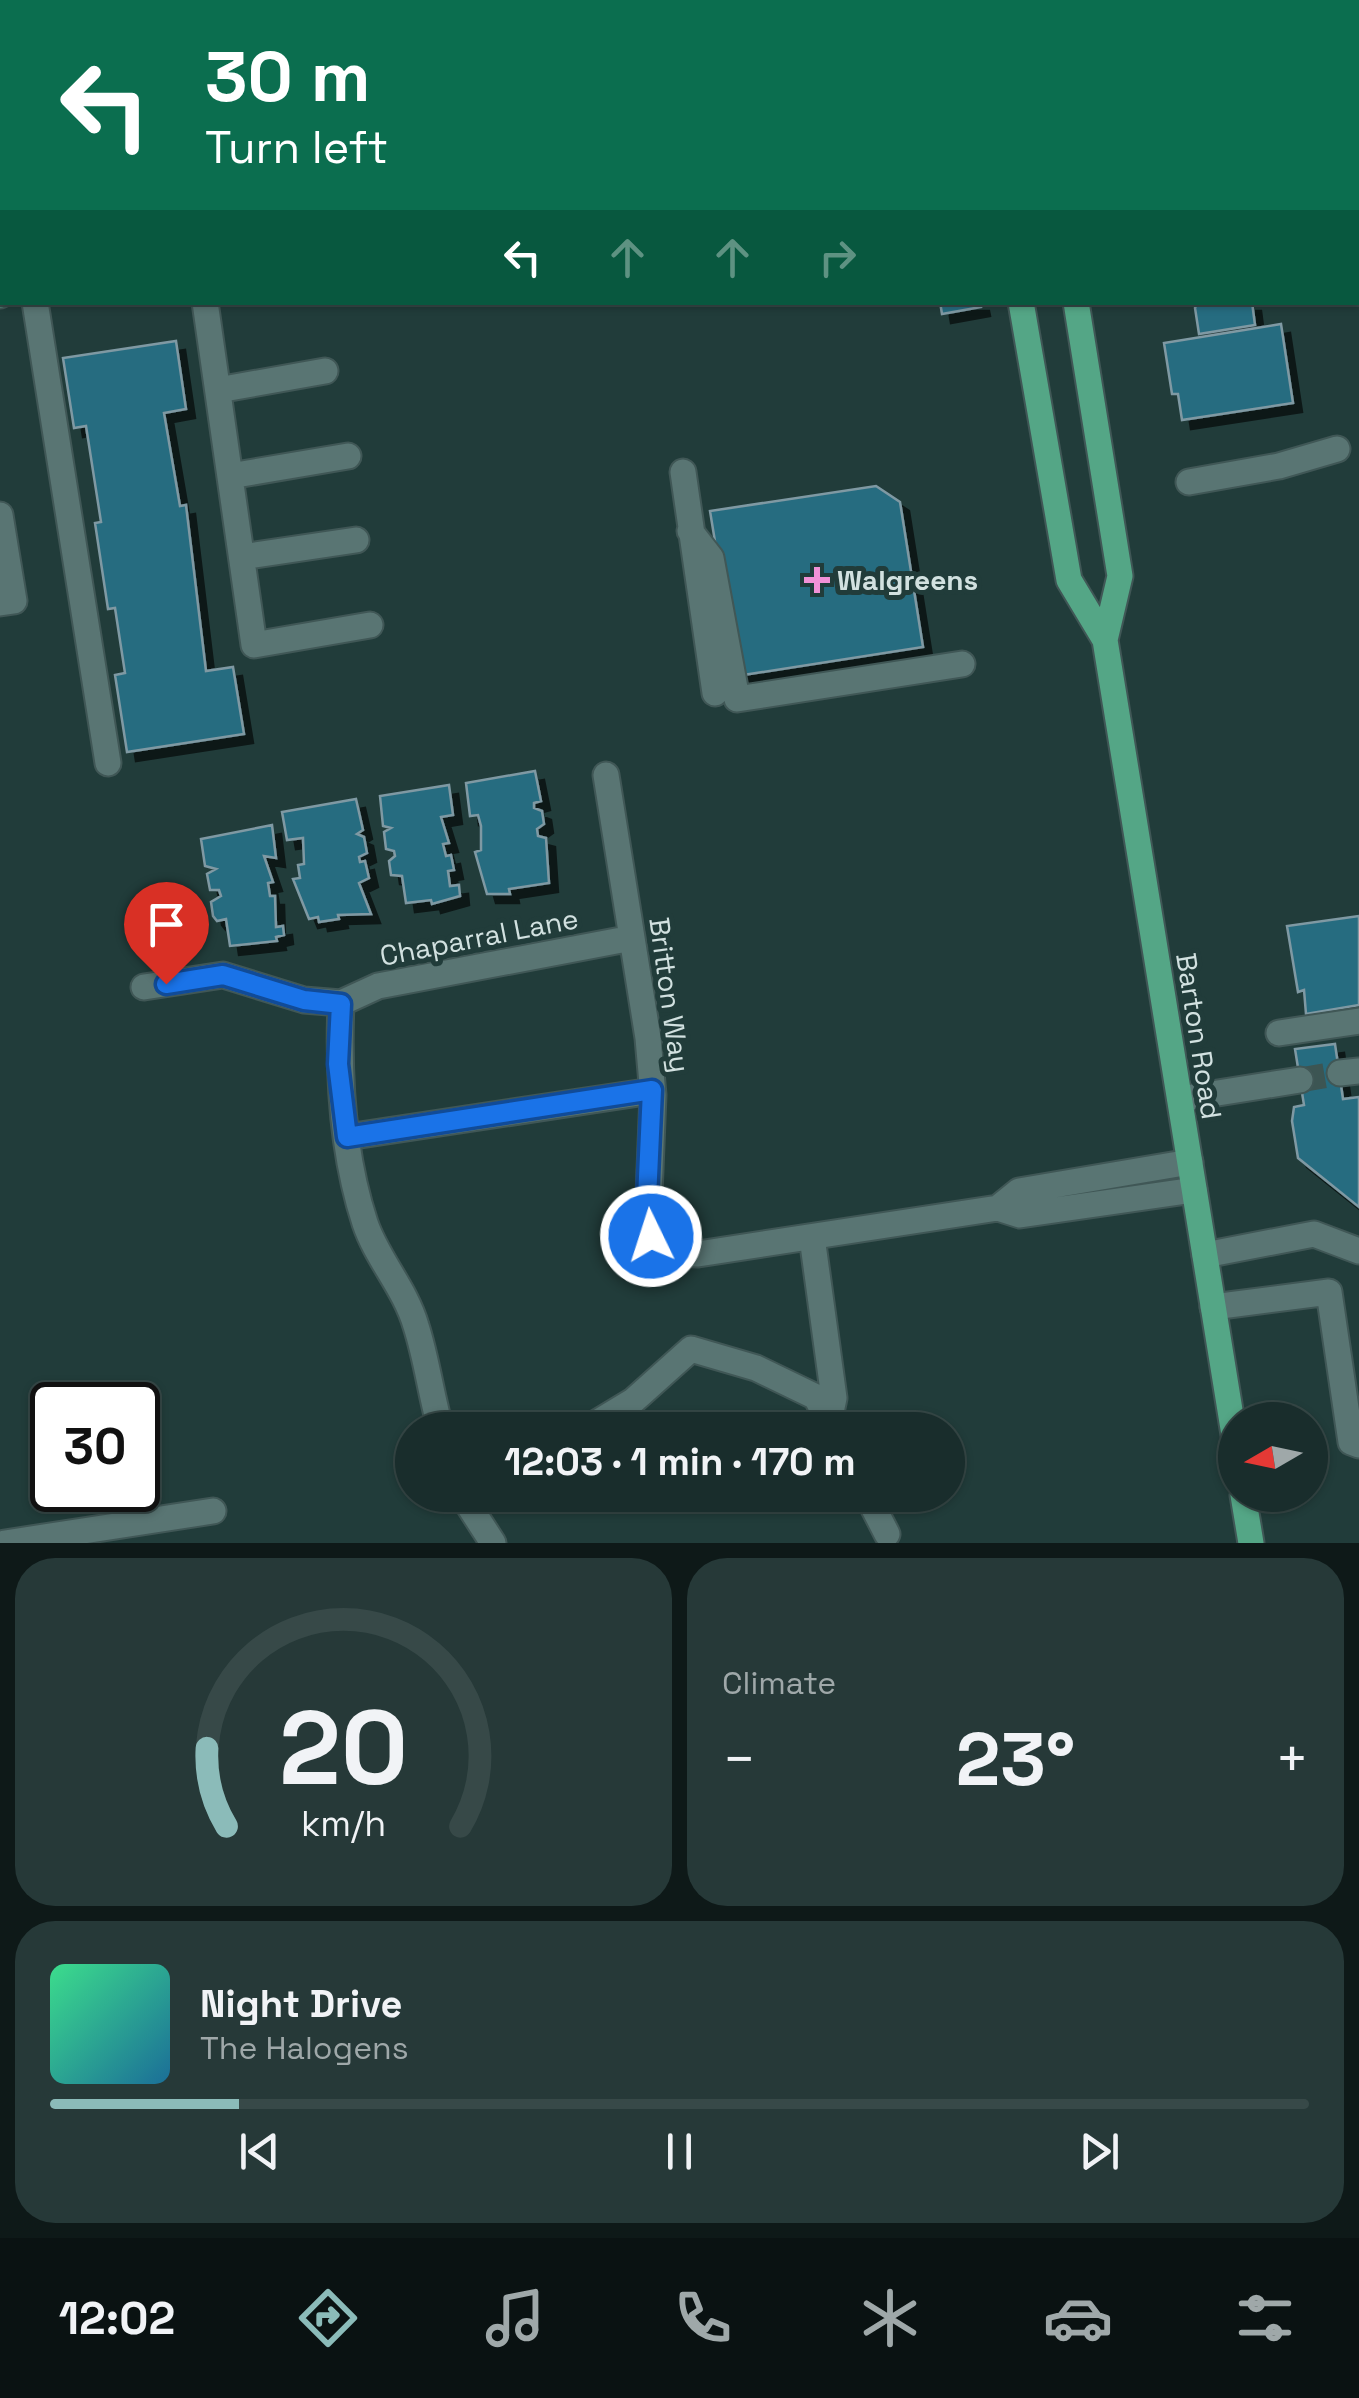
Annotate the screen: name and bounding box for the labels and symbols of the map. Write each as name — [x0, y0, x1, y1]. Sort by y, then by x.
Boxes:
place label: Walgreens — [837, 562, 978, 598]
marker: Walgreens — [806, 569, 828, 591]
pin — [124, 882, 209, 985]
street label: Chaparral Lane — [377, 900, 581, 974]
street label: Britton Way — [641, 915, 699, 1075]
street label: Barton Road — [1168, 950, 1230, 1122]
position arrow — [599, 1184, 703, 1288]
speed limit sign: 30 — [30, 1382, 160, 1512]
north arrow — [1218, 1402, 1328, 1512]

